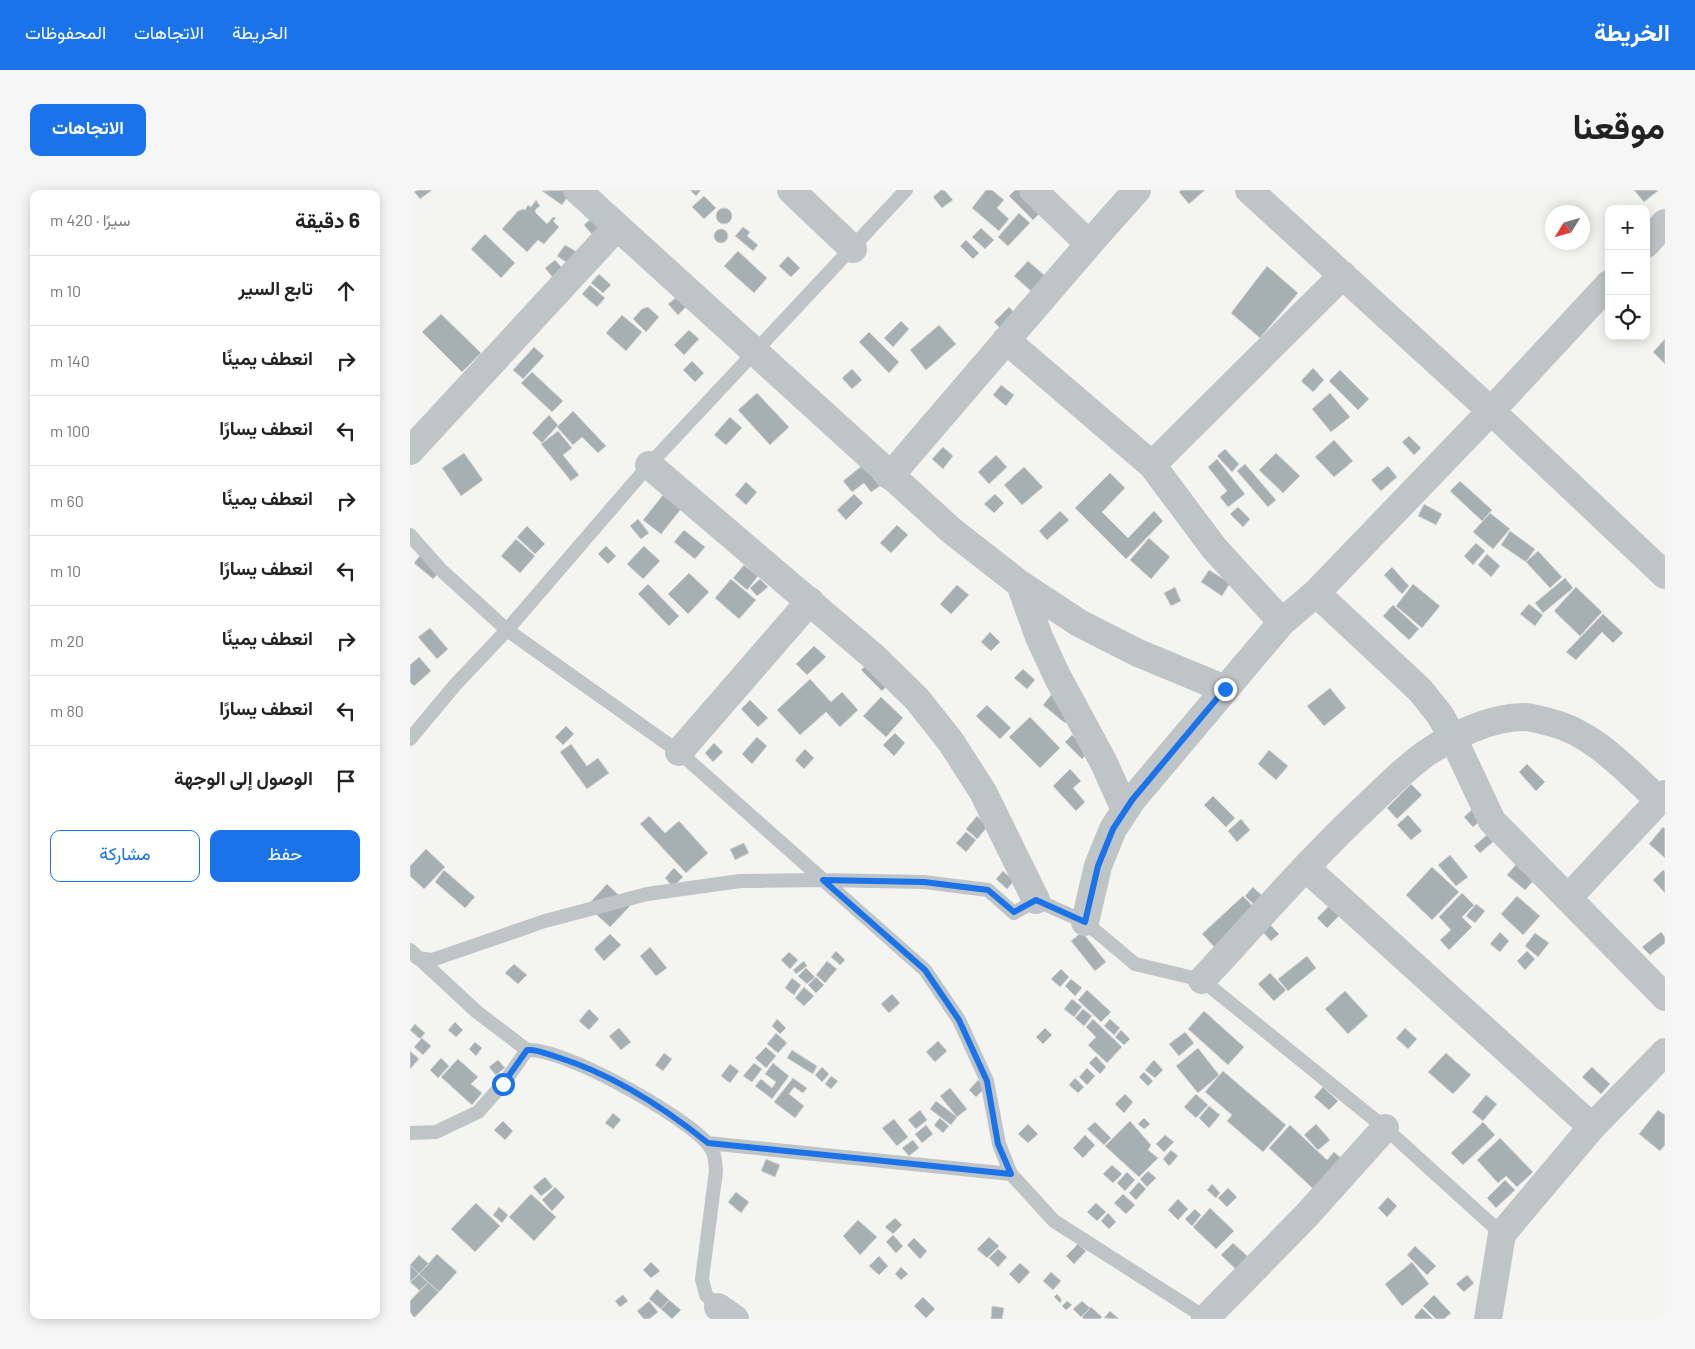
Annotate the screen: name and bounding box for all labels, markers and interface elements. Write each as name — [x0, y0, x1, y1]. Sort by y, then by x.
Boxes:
text: الخريطة — [1594, 17, 1670, 46]
text: المحفوظات — [25, 21, 106, 43]
text: الاتجاهات — [134, 21, 204, 43]
text: الخريطة — [232, 21, 288, 43]
button: الاتجاهات — [30, 104, 146, 156]
text: موقعنا — [1572, 104, 1665, 146]
north arrow — [1545, 205, 1590, 250]
map controls — [1605, 205, 1650, 340]
button: + — [1605, 205, 1650, 250]
text: 6 دقيقة — [295, 207, 360, 232]
text: سيرًا · 420 m — [50, 210, 130, 229]
button: − — [1605, 250, 1650, 295]
text: تابع السير — [238, 276, 313, 299]
icon: ahead — [332, 277, 360, 305]
text: 10 m — [50, 281, 81, 300]
button: locate — [1605, 295, 1650, 340]
text: انعطف يمينًا — [222, 346, 313, 369]
icon: right — [332, 347, 360, 375]
text: 140 m — [50, 351, 90, 370]
text: انعطف يسارًا — [219, 416, 313, 439]
icon: left — [332, 417, 360, 445]
text: 100 m — [50, 421, 90, 440]
text: انعطف يمينًا — [222, 486, 313, 509]
icon: right — [332, 487, 360, 515]
text: 60 m — [50, 491, 84, 510]
text: انعطف يسارًا — [219, 556, 313, 579]
icon: left — [332, 557, 360, 585]
text: 10 m — [50, 561, 81, 580]
text: انعطف يمينًا — [222, 626, 313, 649]
icon: right — [332, 627, 360, 655]
text: 20 m — [50, 631, 84, 650]
route end — [1214, 678, 1237, 701]
text: انعطف يسارًا — [219, 696, 313, 719]
icon: left — [332, 697, 360, 725]
text: 80 m — [50, 701, 84, 720]
text: الوصول إلى الوجهة — [174, 766, 313, 789]
icon: arrive — [332, 767, 360, 795]
button: مشاركة — [50, 830, 200, 882]
button: حفظ — [210, 830, 360, 882]
route start — [492, 1073, 515, 1096]

